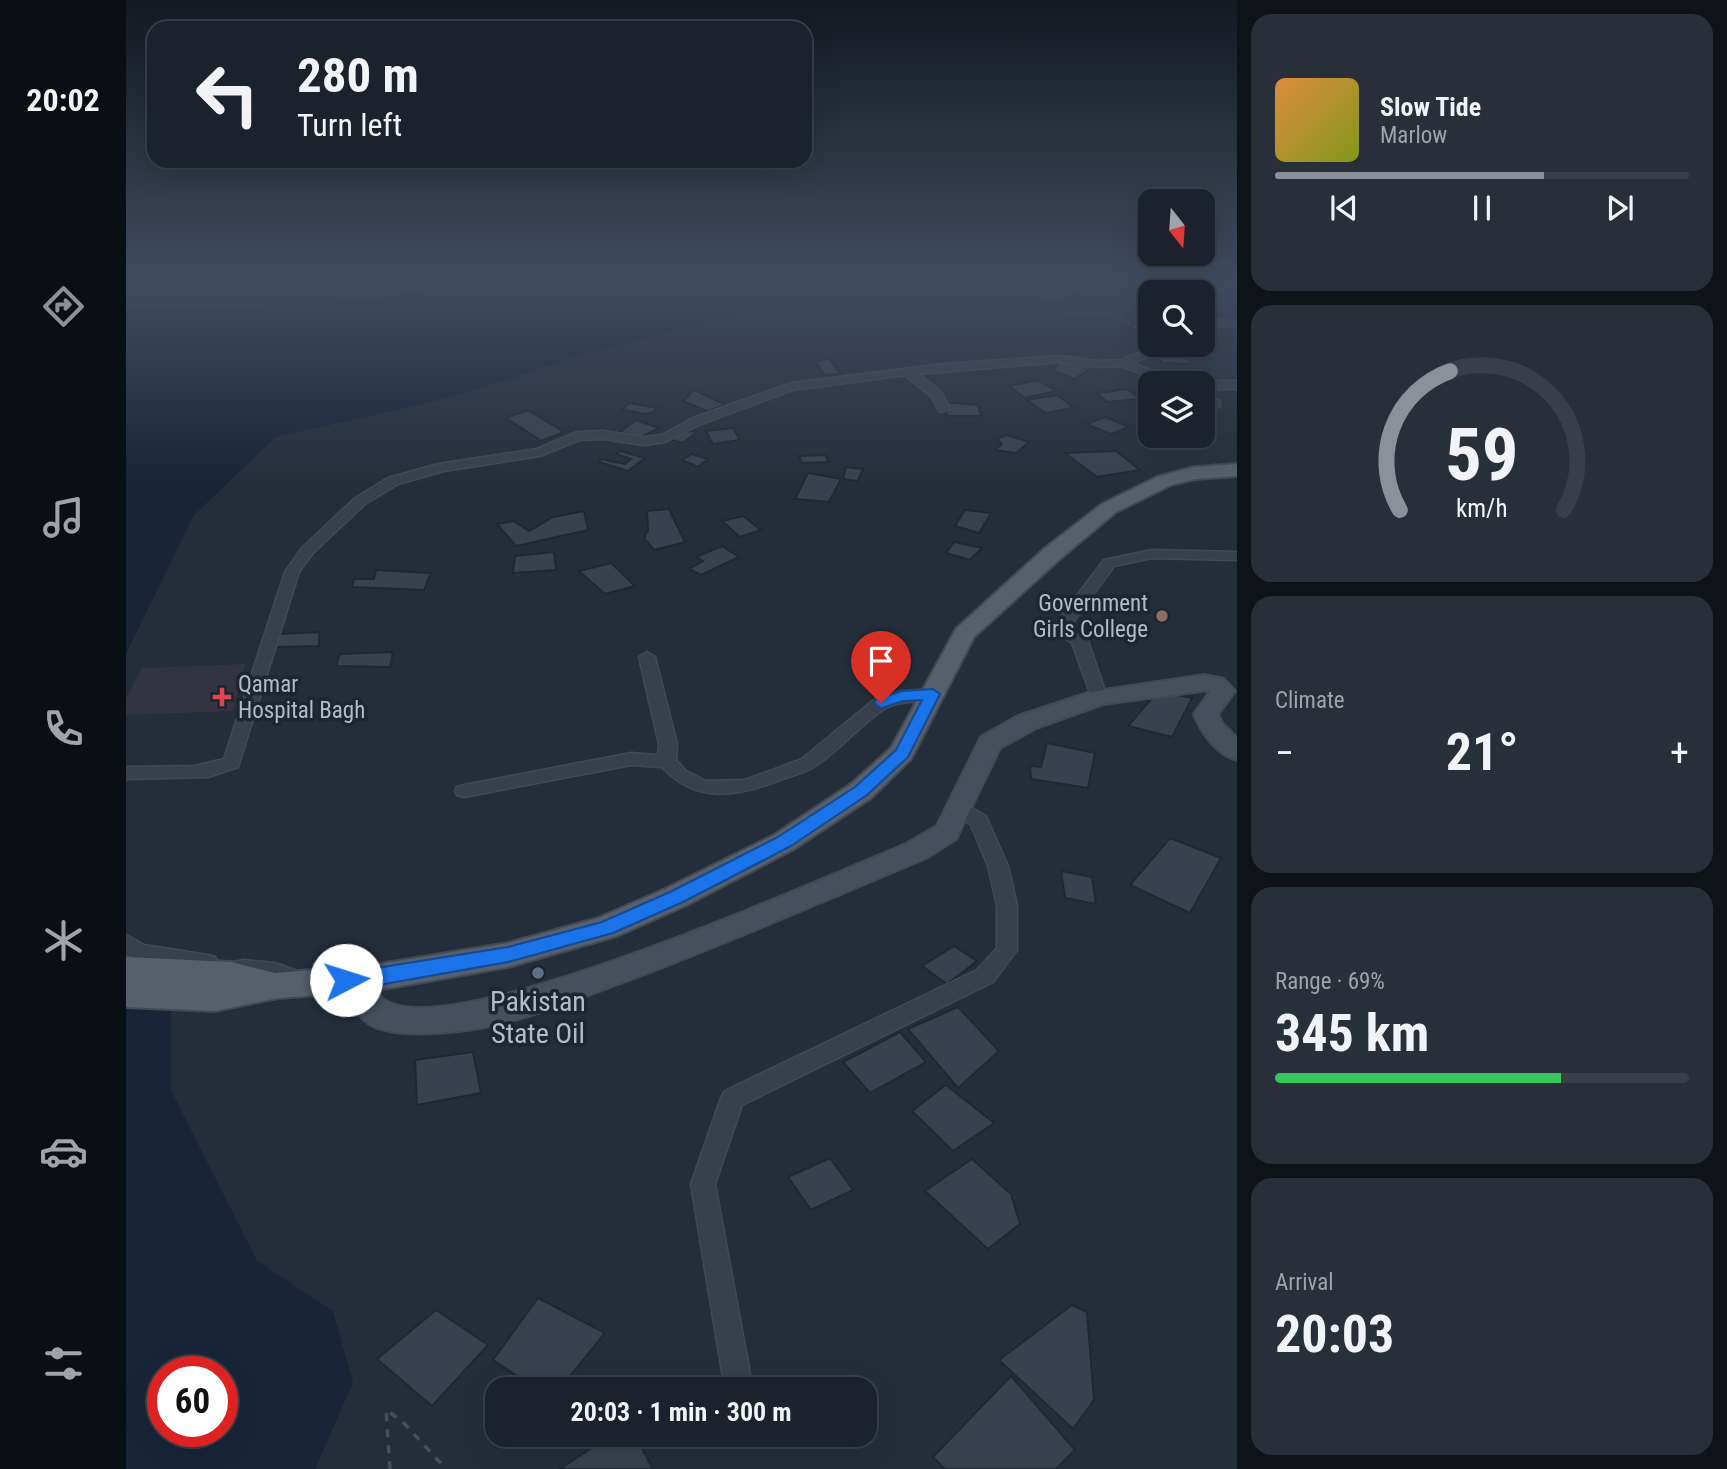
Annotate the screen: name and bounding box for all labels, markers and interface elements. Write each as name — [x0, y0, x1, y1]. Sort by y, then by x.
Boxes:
text: 280 m — [297, 47, 419, 104]
icon: left — [182, 49, 273, 140]
text: 20:02 — [26, 81, 100, 119]
text: Slow Tide — [1380, 92, 1481, 122]
text: Turn left — [297, 106, 402, 144]
text: Marlow — [1380, 122, 1447, 149]
north arrow — [1138, 189, 1214, 266]
map controls — [1138, 189, 1215, 448]
icon: previous — [1325, 189, 1363, 227]
icon: pause — [1463, 189, 1501, 227]
icon: next — [1601, 189, 1639, 227]
button: search — [1138, 280, 1215, 357]
icon: directions — [39, 282, 88, 331]
button: layers — [1138, 371, 1215, 448]
text: 59 — [1445, 412, 1519, 498]
icon: music — [39, 493, 88, 542]
text: km/h — [1456, 493, 1508, 522]
place label: Government Girls College — [1033, 590, 1148, 643]
marker: Government Girls College — [1154, 608, 1170, 624]
pin — [851, 631, 911, 703]
icon: arrive — [862, 642, 900, 680]
place label: Qamar Hospital Bagh — [238, 671, 365, 724]
marker: Qamar Hospital Bagh — [212, 687, 232, 707]
text: Climate — [1275, 687, 1345, 714]
icon: phone — [39, 704, 88, 753]
text: 21° — [1446, 722, 1518, 783]
text: − — [1275, 731, 1294, 775]
text: + — [1670, 731, 1689, 775]
icon: climate — [39, 916, 88, 965]
position arrow — [309, 943, 383, 1017]
marker: Pakistan State Oil — [530, 965, 546, 981]
text: Range · 69% — [1275, 968, 1385, 995]
place label: Pakistan State Oil — [490, 985, 586, 1050]
text: 345 km — [1275, 1003, 1429, 1064]
icon: car — [39, 1127, 88, 1176]
text: Arrival — [1275, 1269, 1334, 1296]
text: 20:03 — [1275, 1304, 1394, 1365]
icon: filters — [39, 1339, 88, 1388]
speed limit sign: 60 — [147, 1356, 238, 1447]
text: 20:03 · 1 min · 300 m — [571, 1397, 791, 1427]

